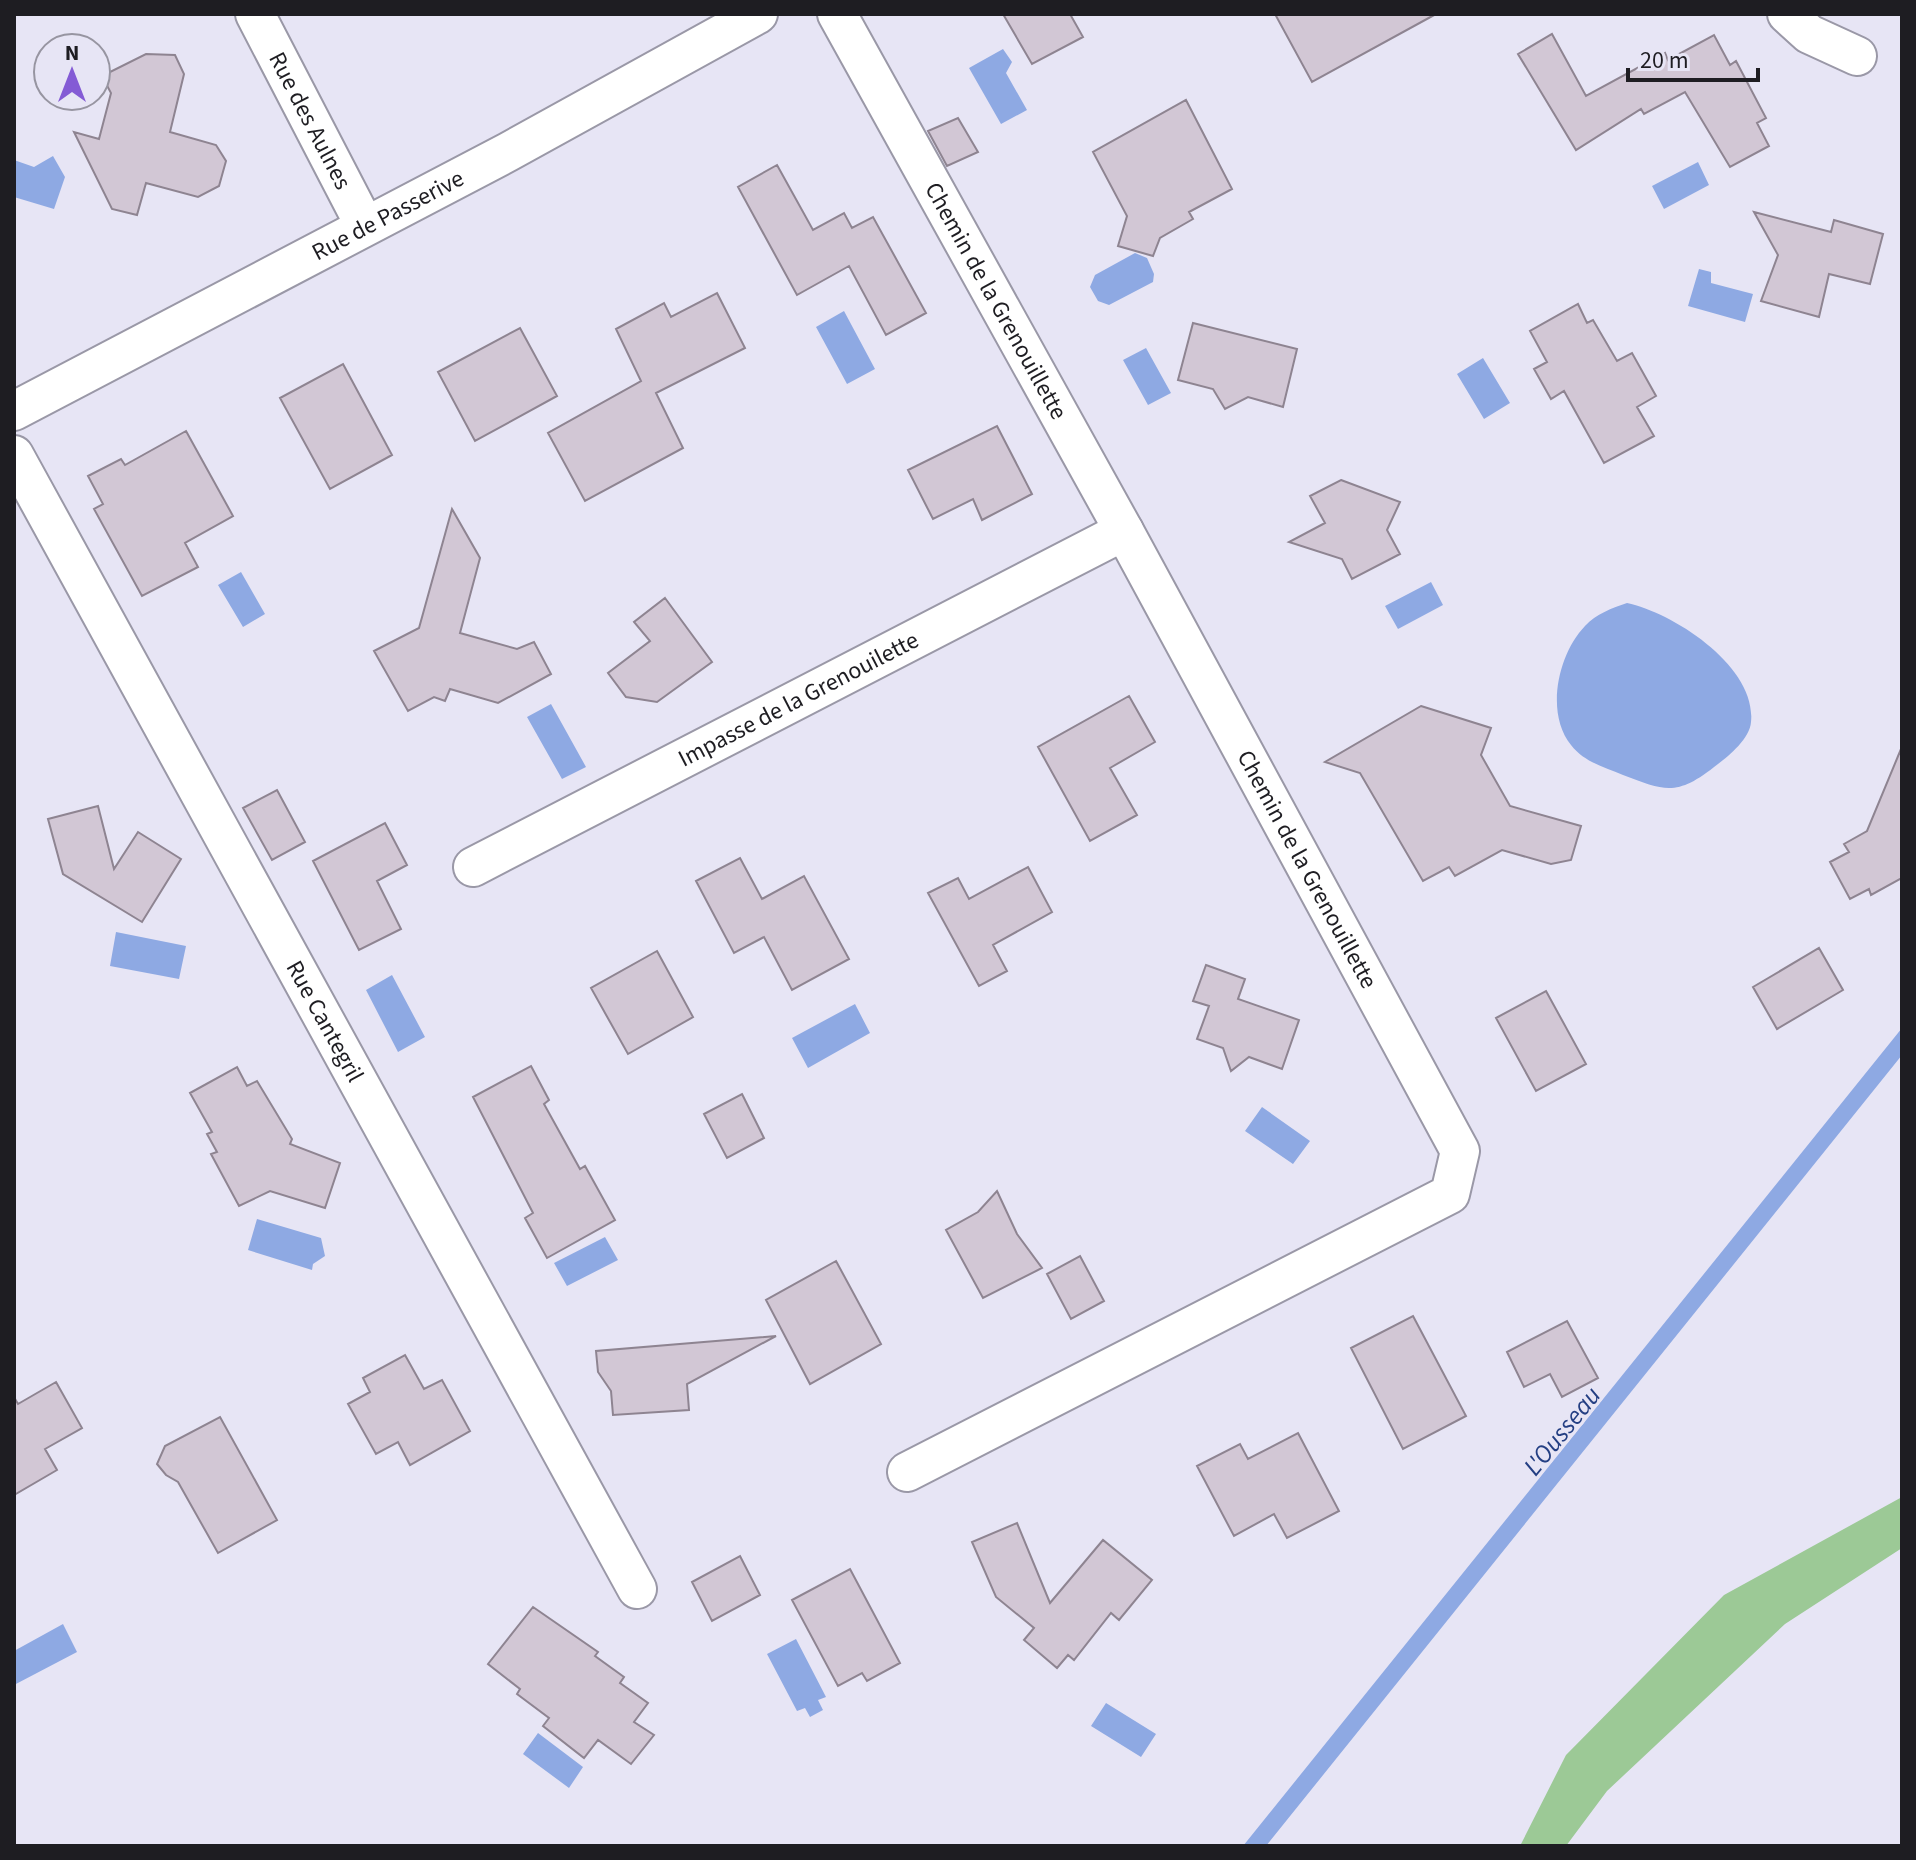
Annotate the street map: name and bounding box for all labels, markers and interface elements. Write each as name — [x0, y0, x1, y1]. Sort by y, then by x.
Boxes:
north arrow — [32, 32, 112, 112]
scale bar — [1628, 32, 1758, 82]
text: N — [65, 37, 79, 69]
text: 20 m — [1640, 43, 1689, 78]
street label: Rue des Aulnes — [260, 46, 361, 195]
street label: Rue de Passerive — [305, 161, 470, 269]
street label: Chemin de la Grenouillette — [916, 176, 1076, 426]
street label: Impasse de la Grenouilette — [672, 623, 925, 776]
street label: Chemin de la Grenouillette — [1228, 744, 1386, 995]
street label: Rue Cantegril — [277, 954, 373, 1088]
water label: L'Ousseau — [1514, 1378, 1610, 1484]

